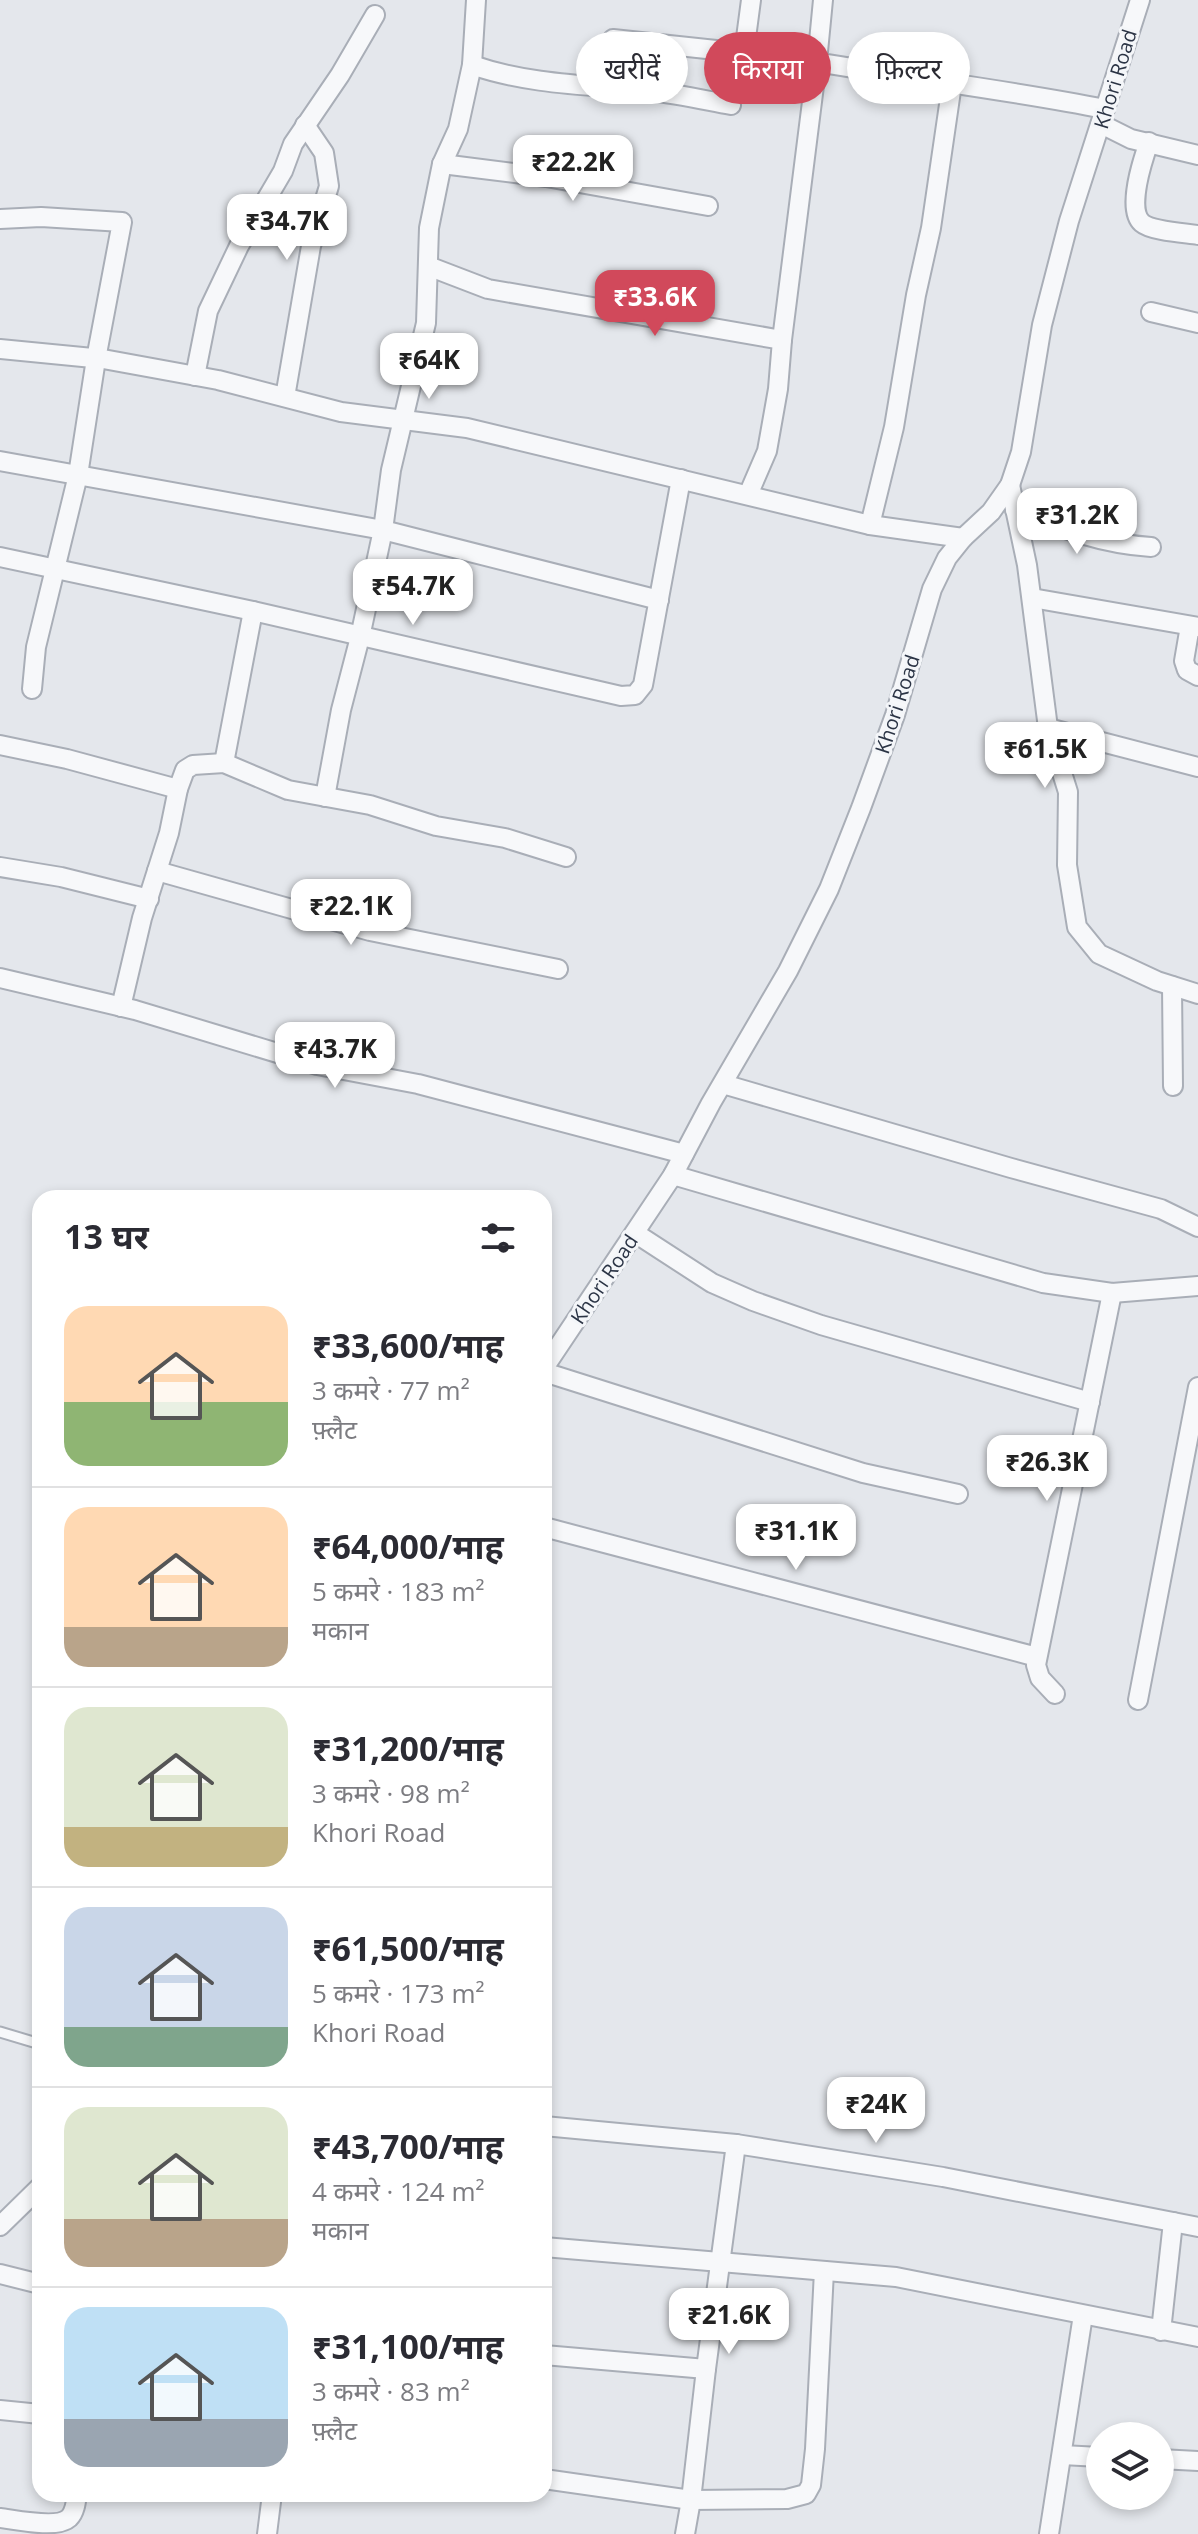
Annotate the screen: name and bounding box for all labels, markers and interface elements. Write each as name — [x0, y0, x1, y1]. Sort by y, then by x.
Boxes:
street label: Khori Road — [1087, 26, 1143, 132]
chip: खरीदें — [576, 32, 688, 104]
chip: किराया — [704, 32, 831, 104]
chip: फ़िल्टर — [847, 32, 970, 104]
pin: ₹22.2K — [508, 135, 638, 203]
text: ₹22.2K — [531, 143, 615, 179]
pin: ₹34.7K — [222, 194, 352, 262]
text: ₹34.7K — [245, 202, 329, 238]
pin: ₹33.6K — [590, 270, 720, 338]
text: ₹33.6K — [613, 278, 697, 314]
pin: ₹64K — [382, 333, 476, 401]
text: ₹64K — [398, 341, 460, 377]
pin: ₹31.2K — [1012, 488, 1142, 556]
text: ₹31.2K — [1035, 496, 1119, 532]
pin: ₹54.7K — [348, 559, 478, 627]
text: ₹54.7K — [371, 567, 455, 603]
street label: Khori Road — [868, 651, 926, 757]
pin: ₹61.5K — [980, 722, 1110, 790]
text: ₹61.5K — [1003, 730, 1087, 766]
pin: ₹22.1K — [286, 879, 416, 947]
text: ₹22.1K — [309, 887, 393, 923]
pin: ₹43.7K — [270, 1022, 400, 1090]
text: ₹43.7K — [293, 1030, 377, 1066]
text: 13 घर — [64, 1213, 149, 1259]
icon: filters — [476, 1216, 520, 1260]
street label: Khori Road — [564, 1229, 644, 1329]
text: ₹33,600/माह — [312, 1322, 504, 1368]
icon: home — [128, 1338, 224, 1434]
text: 3 कमरे · 77 m² — [312, 1372, 470, 1408]
text: फ़्लैट — [312, 1411, 357, 1447]
pin: ₹26.3K — [982, 1435, 1112, 1503]
text: ₹26.3K — [1005, 1443, 1089, 1479]
pin: ₹31.1K — [731, 1504, 861, 1572]
text: ₹31.1K — [754, 1512, 838, 1548]
text: ₹64,000/माह — [312, 1523, 504, 1569]
icon: home — [128, 1539, 224, 1635]
text: 5 कमरे · 183 m² — [312, 1573, 485, 1609]
text: मकान — [312, 1612, 369, 1648]
text: ₹31,200/माह — [312, 1725, 504, 1771]
icon: home — [128, 1739, 224, 1835]
text: 3 कमरे · 98 m² — [312, 1775, 470, 1811]
text: Khori Road — [312, 1814, 446, 1850]
text: ₹61,500/माह — [312, 1925, 504, 1971]
icon: home — [128, 1939, 224, 2035]
text: 5 कमरे · 173 m² — [312, 1975, 485, 2011]
text: Khori Road — [312, 2014, 446, 2050]
pin: ₹24K — [829, 2077, 923, 2145]
text: ₹24K — [845, 2085, 907, 2121]
text: ₹43,700/माह — [312, 2123, 504, 2169]
icon: home — [128, 2139, 224, 2235]
text: 4 कमरे · 124 m² — [312, 2173, 485, 2209]
text: मकान — [312, 2212, 369, 2248]
pin: ₹21.6K — [664, 2288, 794, 2356]
text: ₹21.6K — [687, 2296, 771, 2332]
text: ₹31,100/माह — [312, 2323, 504, 2369]
icon: home — [128, 2339, 224, 2435]
text: 3 कमरे · 83 m² — [312, 2373, 470, 2409]
text: फ़्लैट — [312, 2412, 357, 2448]
map controls — [1086, 2422, 1174, 2510]
button: layers — [1086, 2422, 1174, 2510]

